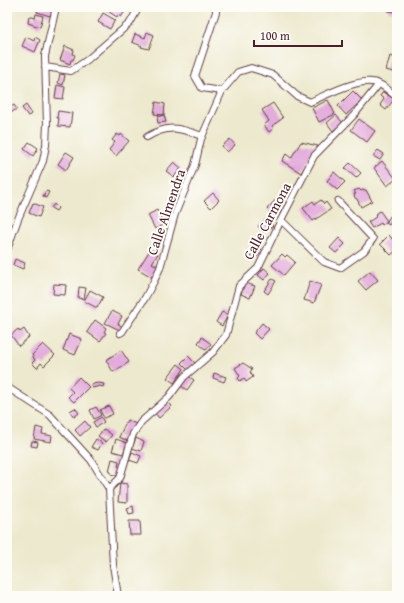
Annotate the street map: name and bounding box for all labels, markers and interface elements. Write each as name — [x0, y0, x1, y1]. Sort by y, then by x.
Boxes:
scale bar — [254, 22, 342, 48]
text: 100 m — [260, 27, 290, 44]
street label: Calle Almendra — [142, 166, 190, 258]
street label: Calle Carmona — [238, 179, 296, 263]

